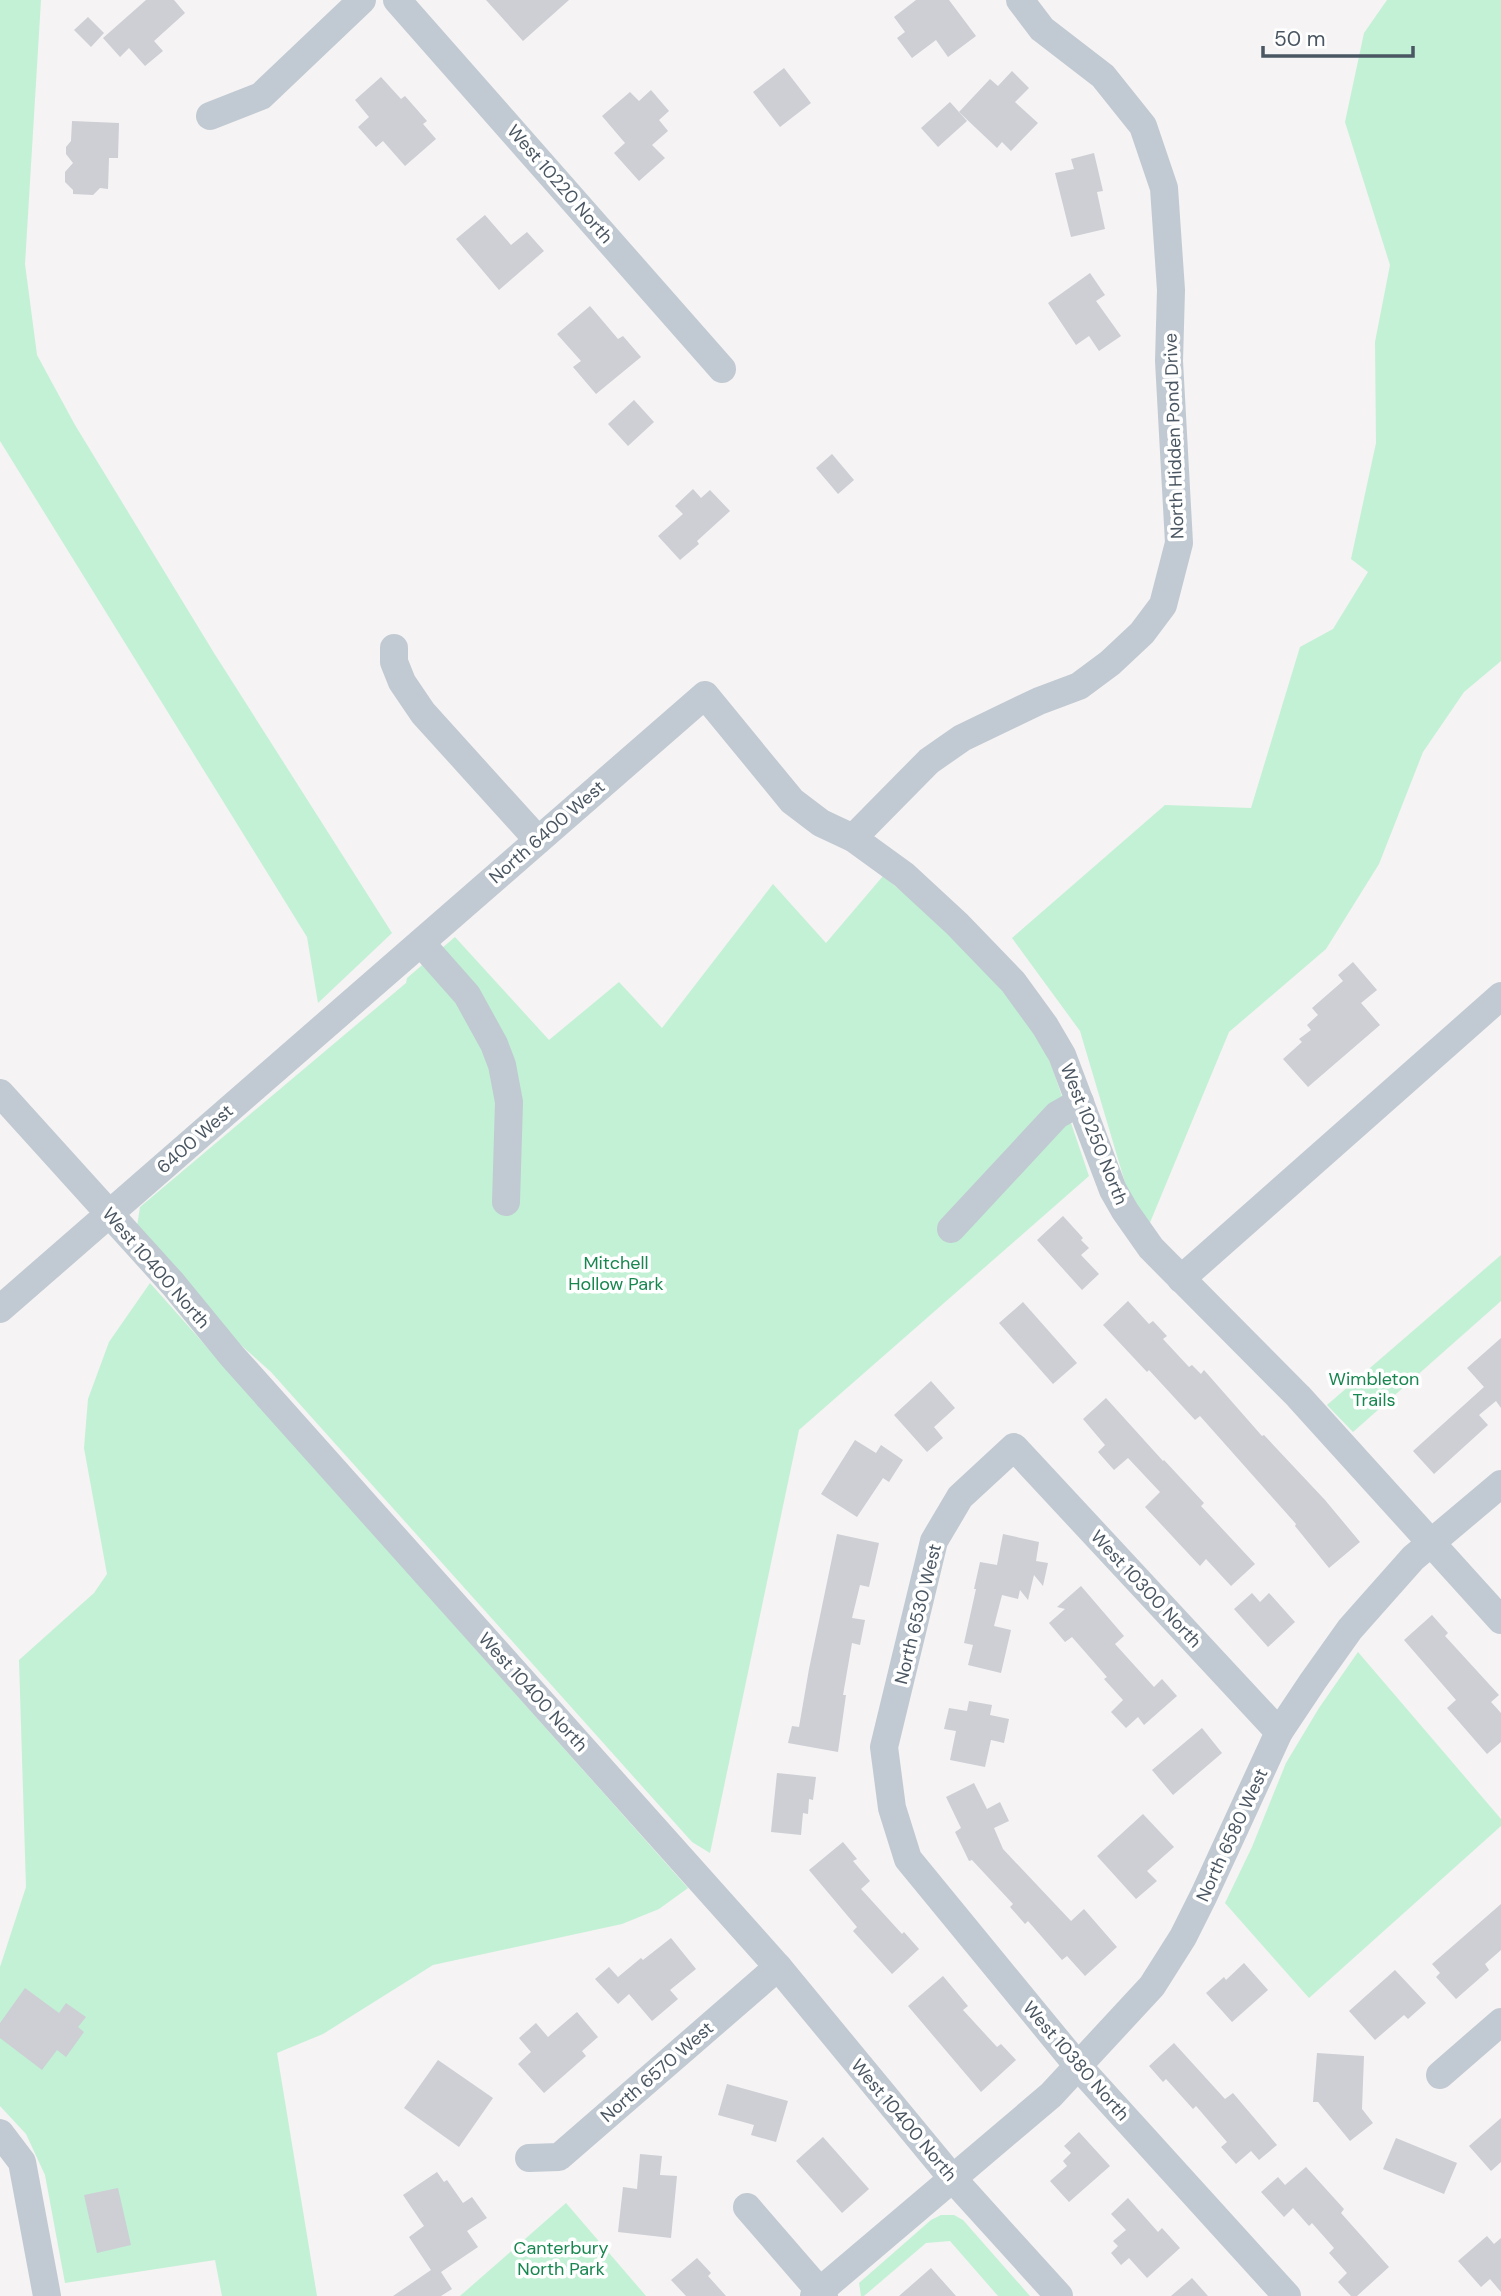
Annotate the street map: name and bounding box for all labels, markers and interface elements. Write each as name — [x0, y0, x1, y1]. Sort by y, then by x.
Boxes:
scale bar — [1263, 14, 1414, 58]
text: 50 m — [1274, 25, 1325, 53]
street label: West 10220 North — [502, 120, 618, 248]
street label: North Hidden Pond Drive — [1158, 333, 1190, 539]
street label: North 6400 West — [484, 775, 610, 889]
street label: West 10250 North — [1055, 1060, 1133, 1208]
street label: 6400 West — [152, 1099, 238, 1179]
street label: West 10400 North — [97, 1203, 215, 1333]
park label: Mitchell Hollow Park — [568, 1251, 664, 1296]
park label: Wimbleton Trails — [1329, 1367, 1419, 1412]
street label: West 10300 North — [1085, 1525, 1207, 1653]
street label: North 6530 West — [889, 1541, 947, 1687]
street label: West 10400 North — [473, 1627, 593, 1757]
street label: North 6580 West — [1191, 1765, 1273, 1905]
street label: West 10380 North — [1017, 1996, 1135, 2126]
street label: North 6570 West — [595, 2016, 719, 2128]
street label: West 10400 North — [846, 2054, 962, 2186]
park label: Canterbury North Park — [514, 2236, 608, 2281]

